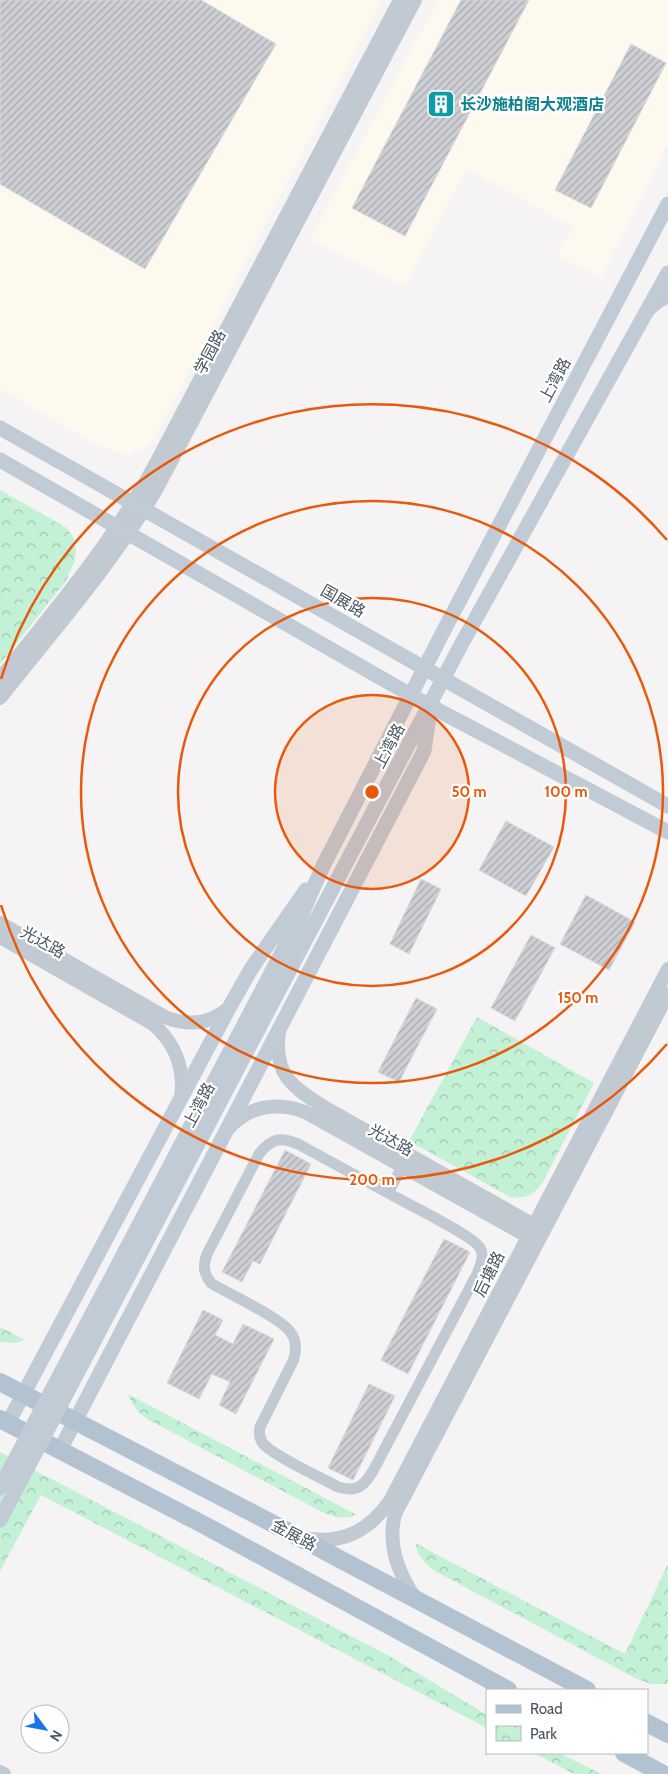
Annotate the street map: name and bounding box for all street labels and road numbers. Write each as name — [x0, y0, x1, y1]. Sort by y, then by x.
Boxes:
street label: 学园路 — [190, 326, 230, 378]
street label: 上湾路 — [535, 354, 575, 406]
street label: 国展路 — [317, 581, 369, 621]
street label: 上湾路 — [369, 720, 409, 772]
street label: 光达路 — [17, 922, 69, 962]
street label: 上湾路 — [179, 1079, 219, 1131]
street label: 光达路 — [365, 1120, 417, 1160]
street label: 后塘路 — [470, 1248, 508, 1300]
street label: 金展路 — [268, 1515, 320, 1555]

